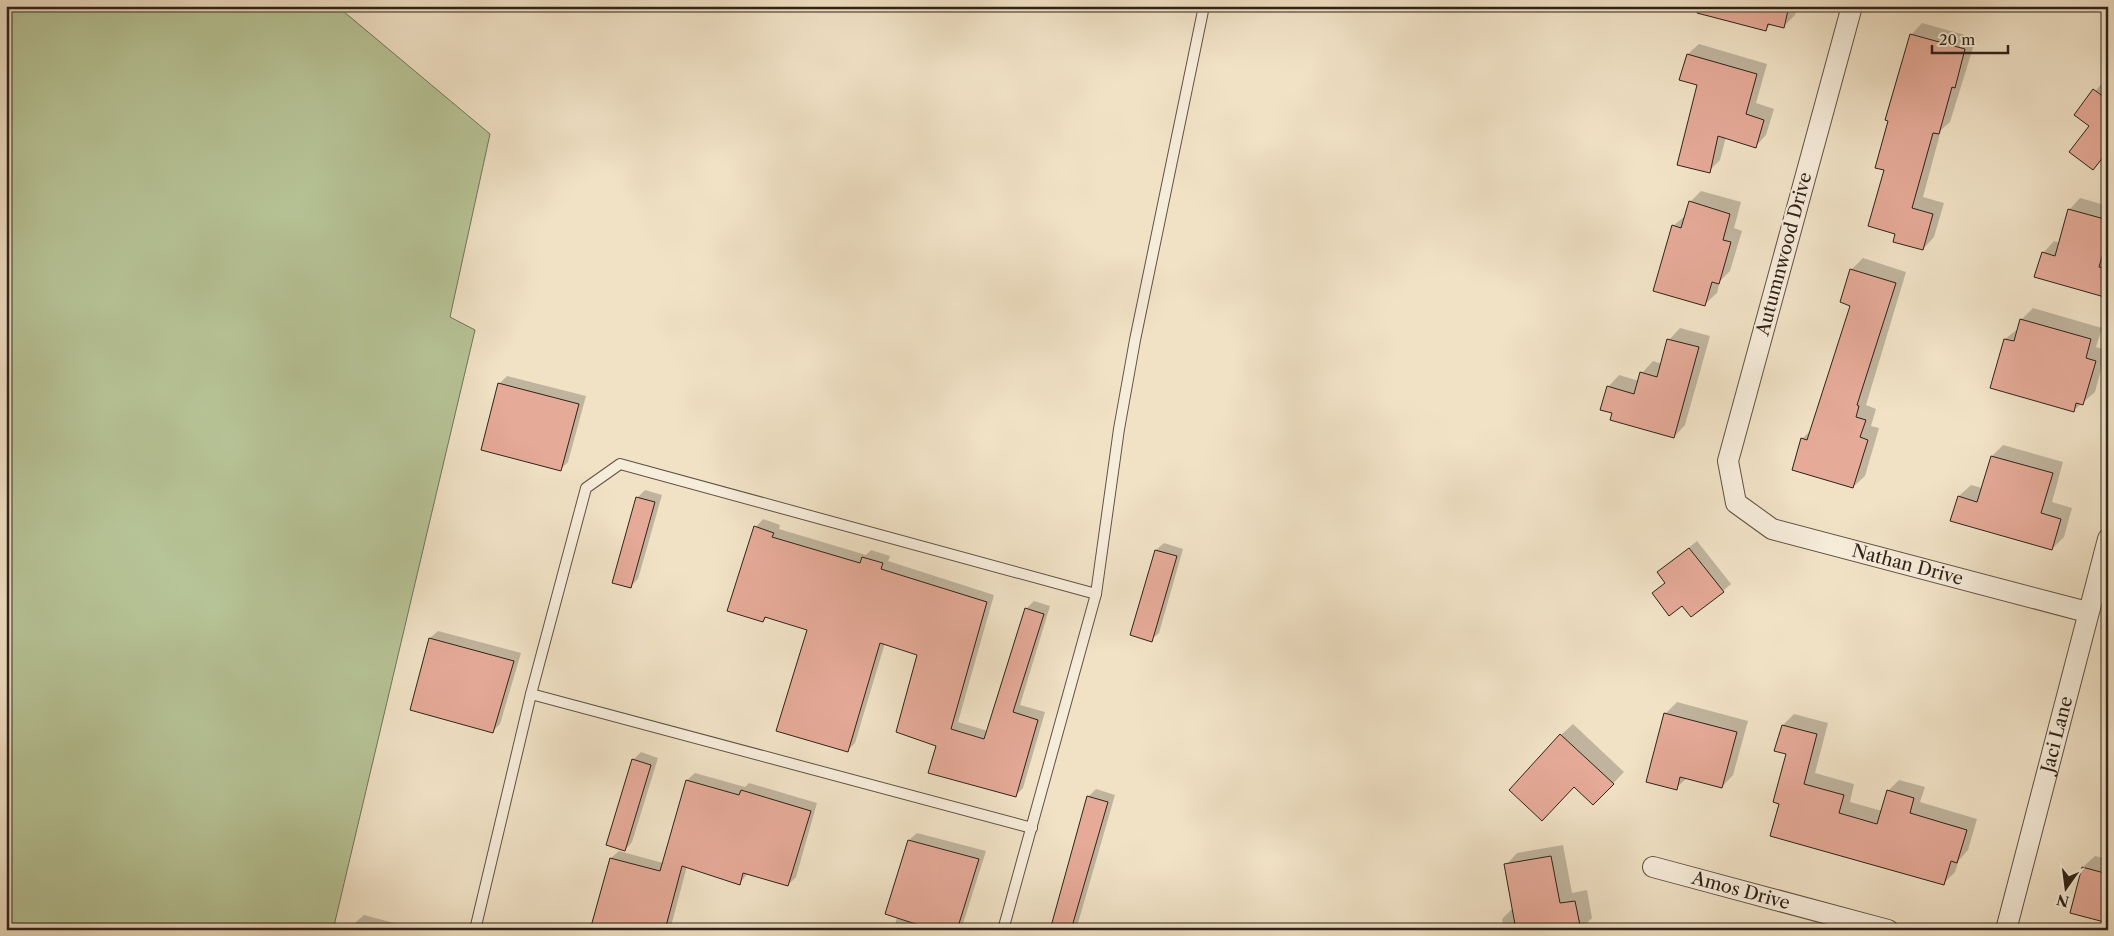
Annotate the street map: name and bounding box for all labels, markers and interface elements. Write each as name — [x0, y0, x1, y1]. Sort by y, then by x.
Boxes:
scale bar — [1932, 22, 2008, 54]
text: 20 m — [1939, 30, 1975, 49]
street label: Autumnwood Drive — [1751, 170, 1816, 339]
street label: Nathan Drive — [1850, 540, 1966, 590]
street label: Jaci Lane — [2036, 694, 2077, 778]
north arrow — [2042, 864, 2092, 914]
street label: Amos Drive — [1688, 867, 1792, 914]
text: N — [2055, 890, 2071, 911]

